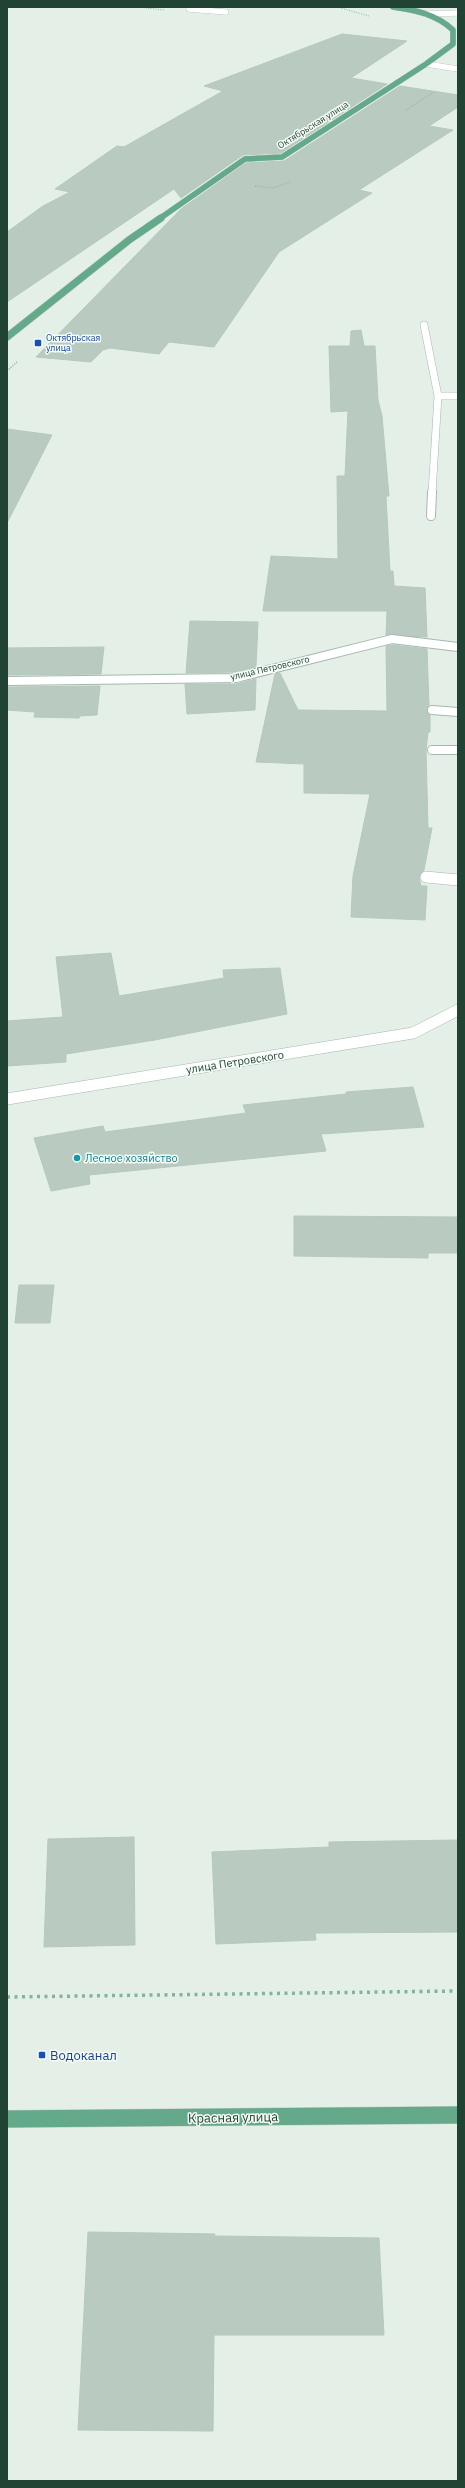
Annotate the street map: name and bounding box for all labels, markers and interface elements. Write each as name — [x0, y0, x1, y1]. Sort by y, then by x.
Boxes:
street label: Октябрьская улица — [275, 98, 350, 151]
place label: Октябрьская улица — [46, 332, 100, 353]
marker: Октябрьская улица — [33, 338, 43, 348]
street label: улица Петровского — [229, 653, 310, 682]
street label: улица Петровского — [185, 1047, 285, 1077]
place label: Лесное хозяйство — [85, 1151, 178, 1165]
marker: Лесное хозяйство — [72, 1153, 82, 1163]
place label: Водоканал — [50, 2047, 117, 2064]
marker: Водоканал — [37, 2050, 47, 2060]
street label: Красная улица — [188, 2108, 278, 2127]

